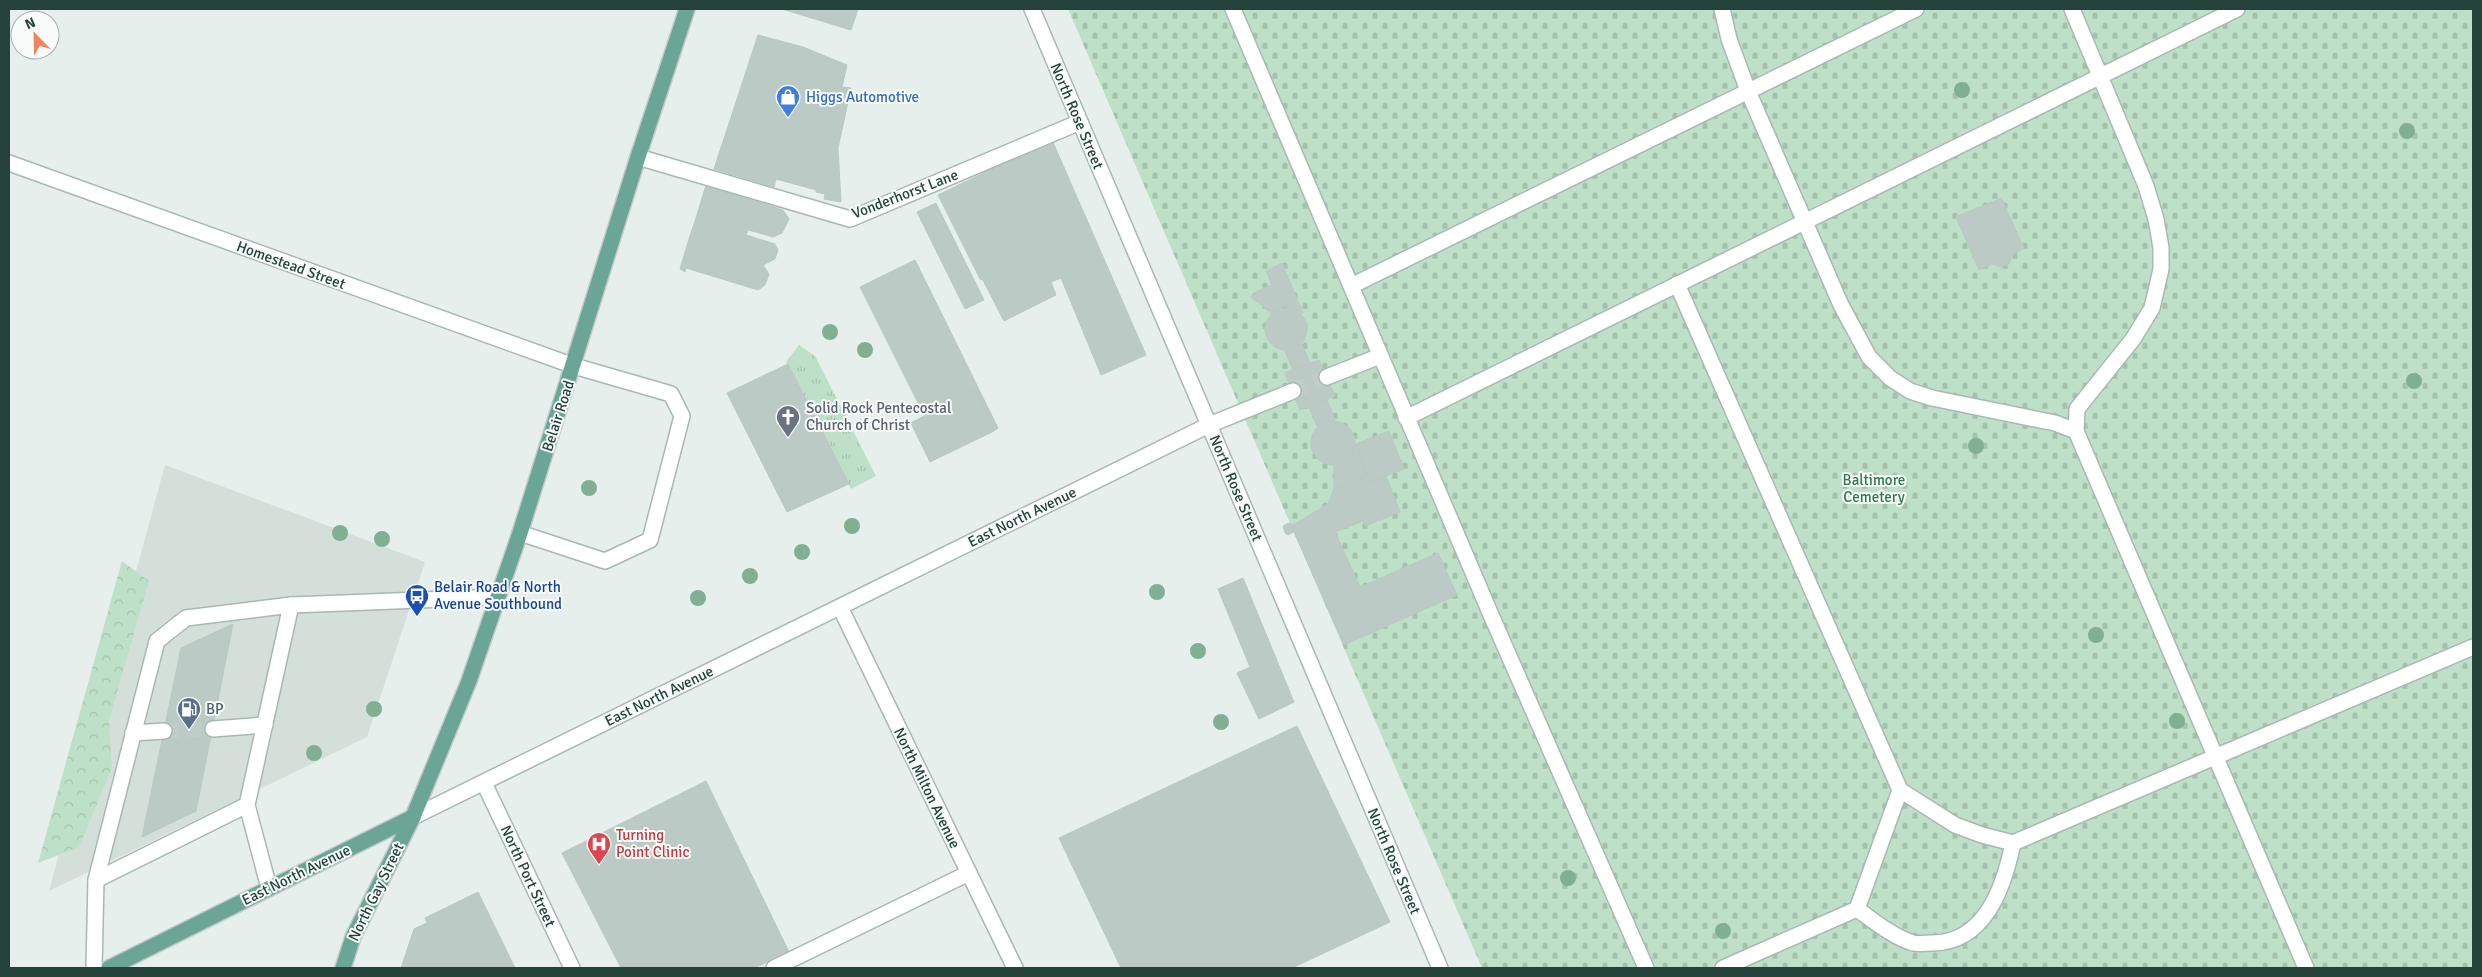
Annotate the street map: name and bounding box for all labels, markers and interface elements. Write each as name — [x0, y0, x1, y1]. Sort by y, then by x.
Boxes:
north arrow — [10, 10, 60, 60]
text: N — [22, 14, 38, 33]
street label: North Rose Street — [1047, 60, 1107, 172]
shop icon: Higgs Automotive — [775, 84, 801, 118]
place label: Higgs Automotive — [806, 88, 919, 106]
street label: Vonderhorst Lane — [849, 165, 961, 223]
street label: Homestead Street — [234, 237, 348, 293]
street label: Belair Road — [538, 378, 578, 454]
place label: Solid Rock Pentecostal Church of Christ — [806, 399, 951, 434]
church icon: Solid Rock Pentecostal Church of Christ — [775, 404, 801, 438]
street label: North Rose Street — [1206, 432, 1266, 544]
park label: Baltimore Cemetery — [1843, 471, 1905, 506]
street label: East North Avenue — [965, 483, 1079, 551]
place label: Belair Road & North Avenue Southbound — [434, 578, 562, 613]
bus stop icon: Belair Road & North Avenue Southbound — [404, 583, 430, 617]
street label: East North Avenue — [602, 662, 716, 730]
fuel station icon: BP — [176, 696, 202, 730]
place label: BP — [206, 700, 224, 718]
street label: North Milton Avenue — [890, 725, 964, 851]
street label: North Rose Street — [1364, 805, 1424, 917]
street label: North Port Street — [497, 822, 559, 930]
place label: Turning Point Clinic — [616, 826, 689, 861]
hospital icon: Turning Point Clinic — [586, 831, 612, 865]
street label: North Gay Street — [344, 840, 408, 944]
street label: East North Avenue — [239, 841, 353, 909]

